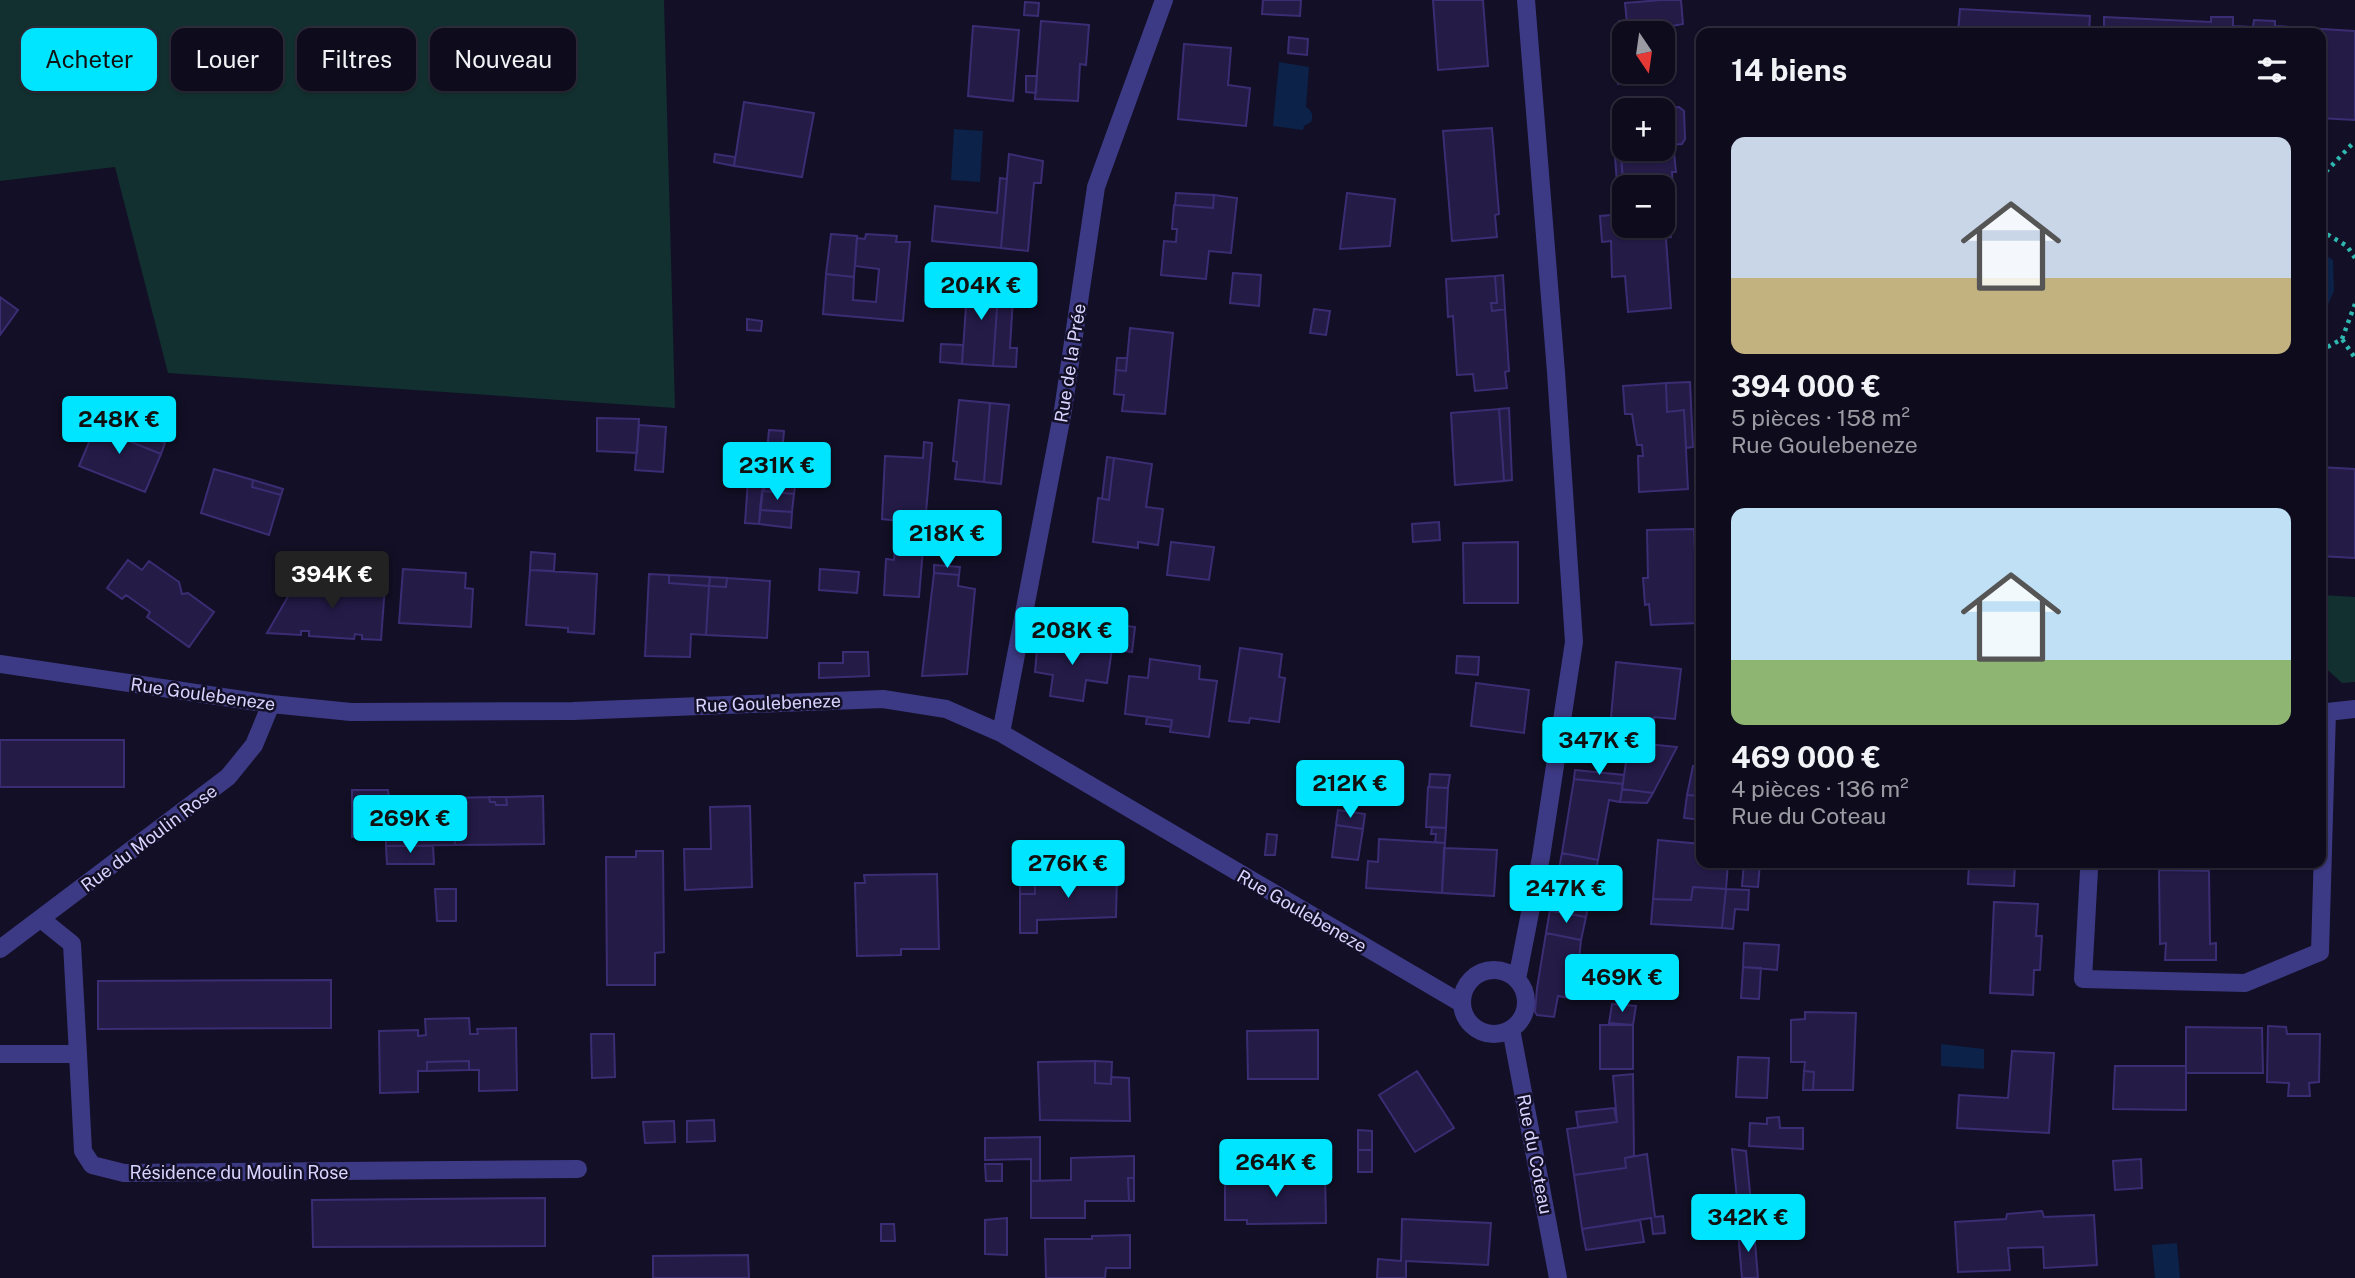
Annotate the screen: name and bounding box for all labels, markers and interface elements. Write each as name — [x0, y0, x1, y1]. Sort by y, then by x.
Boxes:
north arrow — [1612, 21, 1675, 84]
map controls — [1612, 21, 1675, 238]
chip: Acheter — [21, 28, 157, 91]
chip: Louer — [171, 28, 283, 91]
chip: Filtres — [297, 28, 416, 91]
chip: Nouveau — [430, 28, 576, 91]
icon: filters — [2253, 51, 2291, 89]
text: 14 biens — [1731, 52, 1847, 88]
button: + — [1612, 98, 1675, 161]
button: − — [1612, 175, 1675, 238]
icon: home — [1948, 183, 2074, 309]
pin: 204K € — [924, 262, 1038, 322]
text: 204K € — [940, 271, 1022, 298]
street label: Rue de la Prée — [1050, 302, 1090, 424]
text: 394 000 € — [1731, 368, 1881, 404]
pin: 248K € — [62, 396, 176, 456]
text: 5 pièces · 158 m² — [1731, 404, 1910, 431]
text: 248K € — [78, 405, 160, 432]
text: Rue Goulebeneze — [1731, 431, 1918, 458]
pin: 231K € — [720, 442, 834, 502]
text: 231K € — [739, 451, 815, 478]
pin: 218K € — [890, 510, 1004, 570]
text: 218K € — [909, 519, 985, 546]
pin: 394K € — [275, 552, 389, 611]
icon: home — [1948, 554, 2074, 680]
text: 394K € — [291, 560, 373, 587]
pin: 208K € — [1015, 608, 1129, 667]
text: 208K € — [1031, 616, 1113, 643]
street label: Rue Goulebeneze — [129, 673, 277, 715]
street label: Rue Goulebeneze — [695, 690, 841, 716]
pin: 347K € — [1542, 718, 1656, 777]
text: 347K € — [1558, 726, 1640, 753]
text: 469 000 € — [1731, 739, 1881, 775]
pin: 212K € — [1293, 760, 1407, 820]
text: 212K € — [1312, 769, 1388, 796]
text: 4 pièces · 136 m² — [1731, 775, 1909, 802]
street label: Rue du Moulin Rose — [77, 780, 221, 896]
pin: 269K € — [353, 796, 467, 855]
text: Rue du Coteau — [1731, 802, 1886, 829]
text: 269K € — [369, 804, 451, 831]
pin: 276K € — [1011, 841, 1125, 900]
text: 276K € — [1028, 849, 1108, 876]
street label: Rue Goulebeneze — [1233, 865, 1371, 957]
pin: 247K € — [1509, 866, 1623, 925]
text: 247K € — [1526, 874, 1606, 901]
pin: 469K € — [1565, 954, 1679, 1014]
text: 469K € — [1581, 963, 1663, 990]
street label: Rue du Coteau — [1513, 1092, 1557, 1216]
pin: 264K € — [1219, 1140, 1333, 1199]
text: 264K € — [1235, 1148, 1317, 1175]
street label: Résidence du Moulin Rose — [130, 1162, 348, 1183]
pin: 342K € — [1691, 1194, 1805, 1254]
text: 342K € — [1707, 1203, 1789, 1230]

